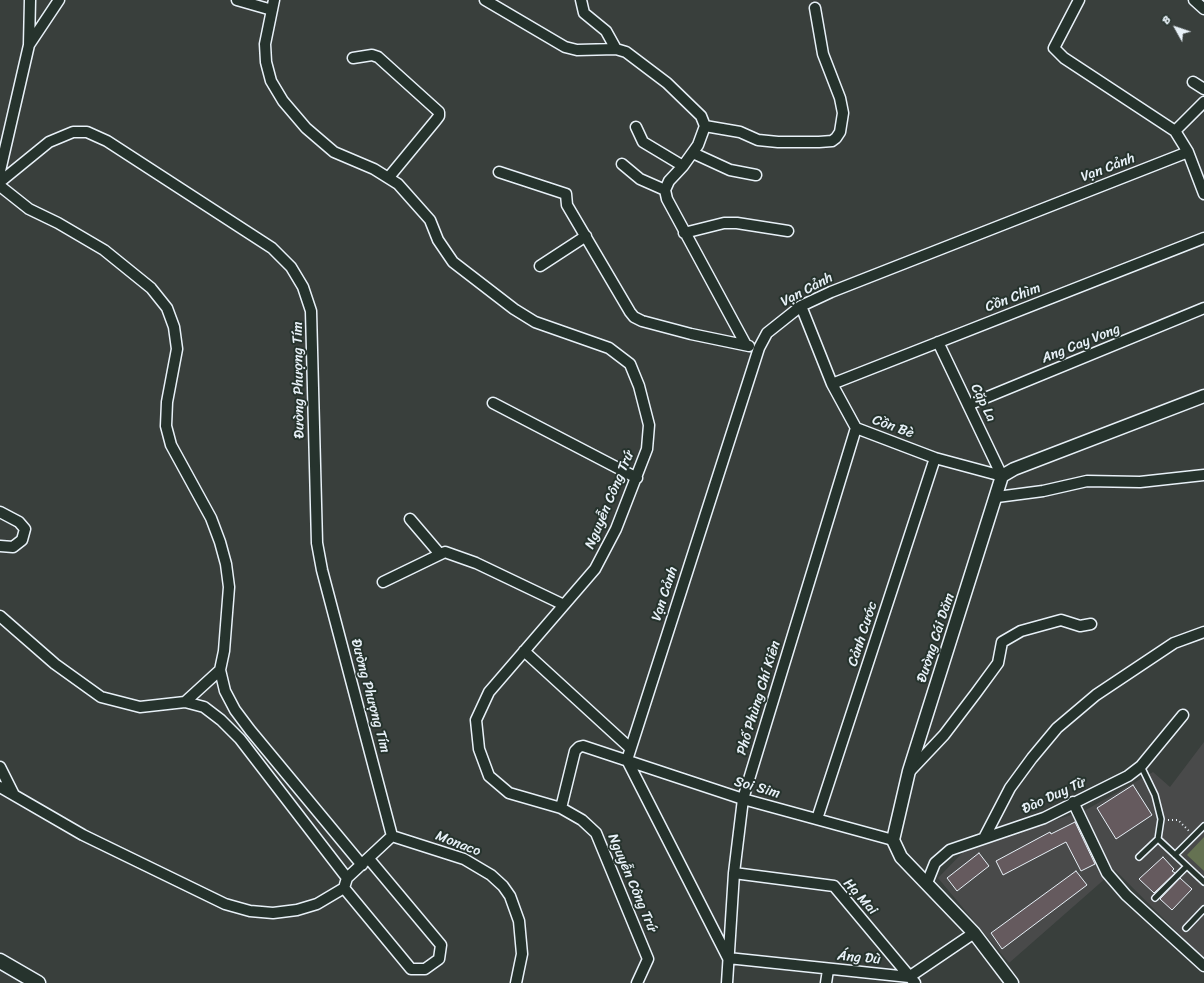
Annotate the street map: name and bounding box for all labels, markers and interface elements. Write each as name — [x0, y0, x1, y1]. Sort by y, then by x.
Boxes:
north arrow — [1156, 8, 1196, 48]
text: B — [1157, 11, 1176, 29]
street label: Vạn Cảnh — [1079, 150, 1137, 186]
street label: Vạn Cảnh — [778, 269, 836, 311]
street label: Cồn Chìm — [983, 280, 1043, 316]
street label: Đường Phượng Tím — [290, 321, 308, 439]
street label: Ang Cay Vong — [1039, 321, 1123, 367]
street label: Cặp La — [967, 381, 999, 425]
street label: Cồn Bè — [870, 412, 916, 442]
street label: Nguyễn Công Trứ — [582, 448, 638, 552]
street label: Vạn Cảnh — [648, 565, 682, 623]
street label: Đường Cái Dăm — [914, 591, 958, 685]
street label: Cảnh Cước — [845, 600, 881, 668]
street label: Đường Phượng Tím — [347, 637, 393, 755]
street label: Phố Phùng Chí Kiên — [734, 639, 784, 757]
street label: Soi Sim — [732, 773, 782, 803]
street label: Đào Duy Từ — [1020, 774, 1088, 818]
street label: Monaco — [433, 828, 483, 860]
street label: Nguyễn Công Trứ — [604, 831, 660, 935]
street label: Hạ Mai — [839, 875, 881, 919]
street label: Áng Dù — [837, 948, 881, 968]

